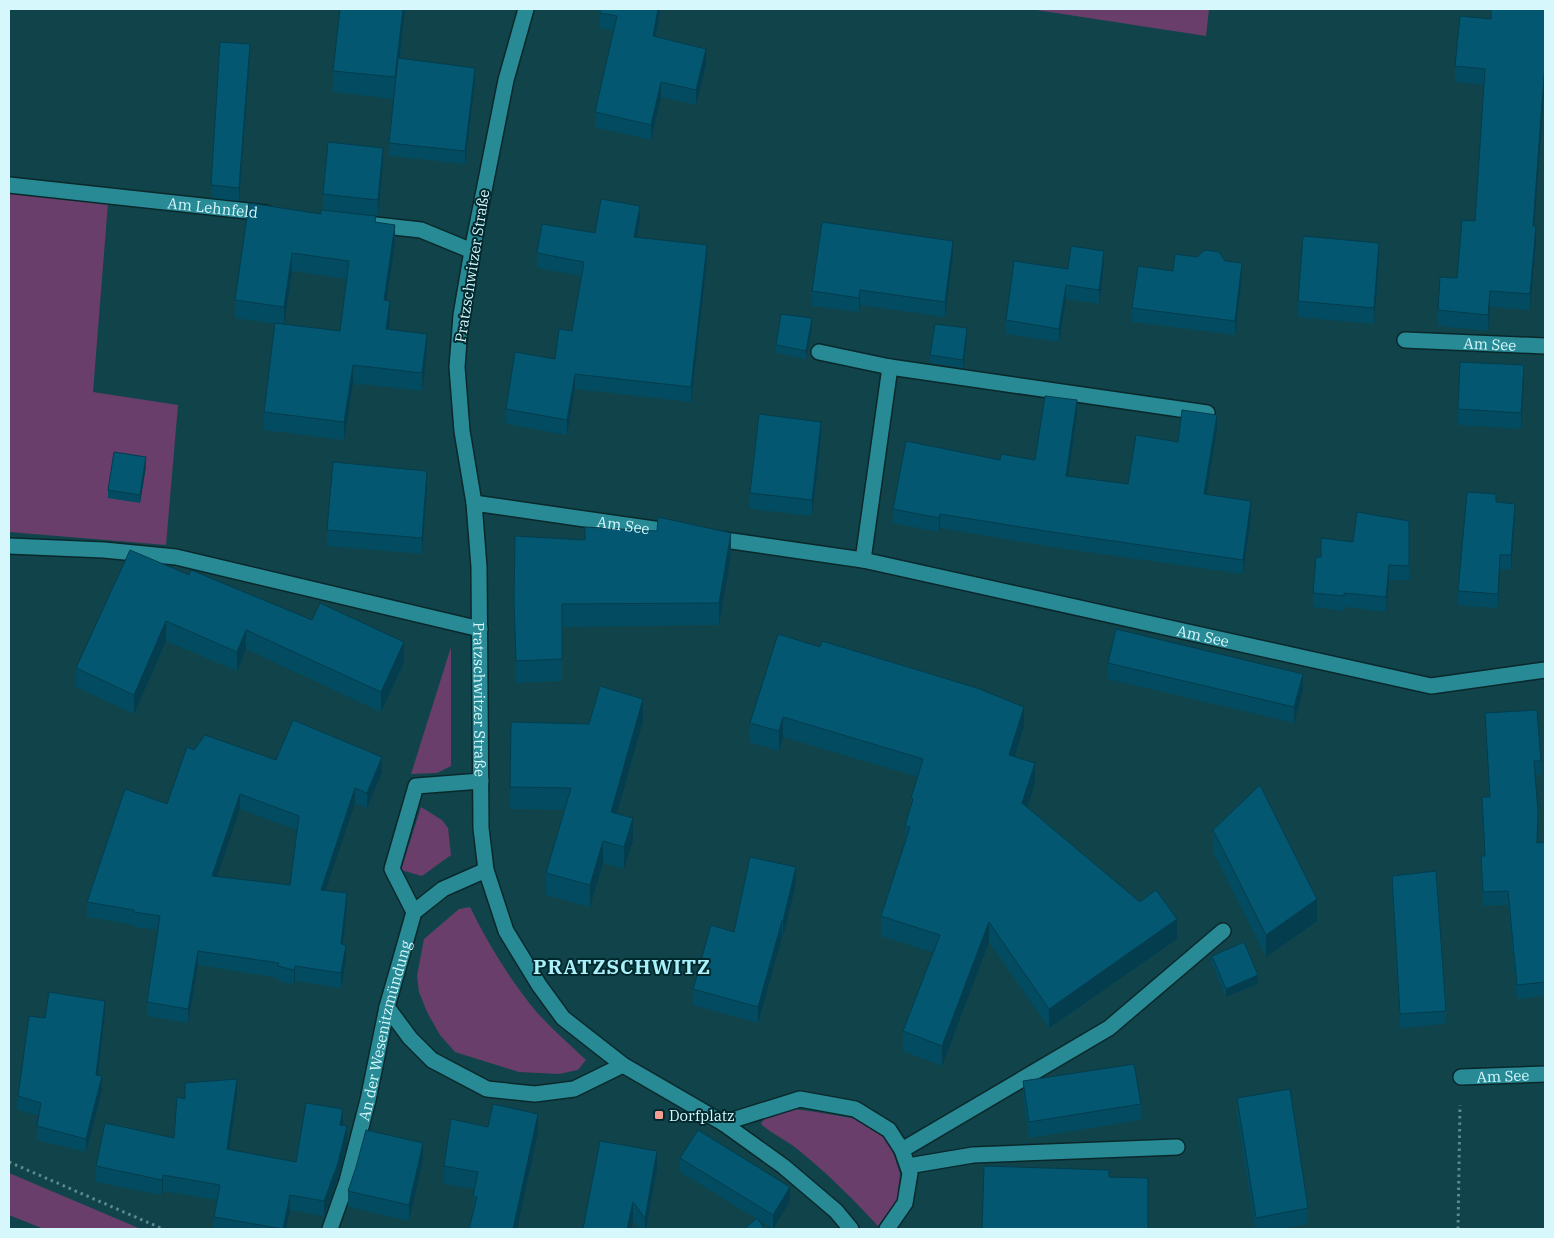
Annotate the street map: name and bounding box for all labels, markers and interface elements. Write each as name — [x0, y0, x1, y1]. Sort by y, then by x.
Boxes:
street label: Pratzschwitzer Straße — [451, 188, 493, 344]
street label: Am Lehnfeld — [167, 193, 259, 222]
street label: Am See — [1463, 333, 1517, 354]
street label: Am See — [596, 511, 651, 538]
street label: Am See — [1175, 620, 1231, 650]
street label: Pratzschwitzer Straße — [470, 622, 490, 777]
street label: An der Wesenitzmündung — [354, 938, 415, 1123]
district label: PRATZSCHWITZ — [533, 953, 711, 980]
street label: Am See — [1476, 1065, 1530, 1086]
place label: Dorfplatz — [669, 1106, 735, 1125]
marker: Dorfplatz — [653, 1109, 665, 1121]

